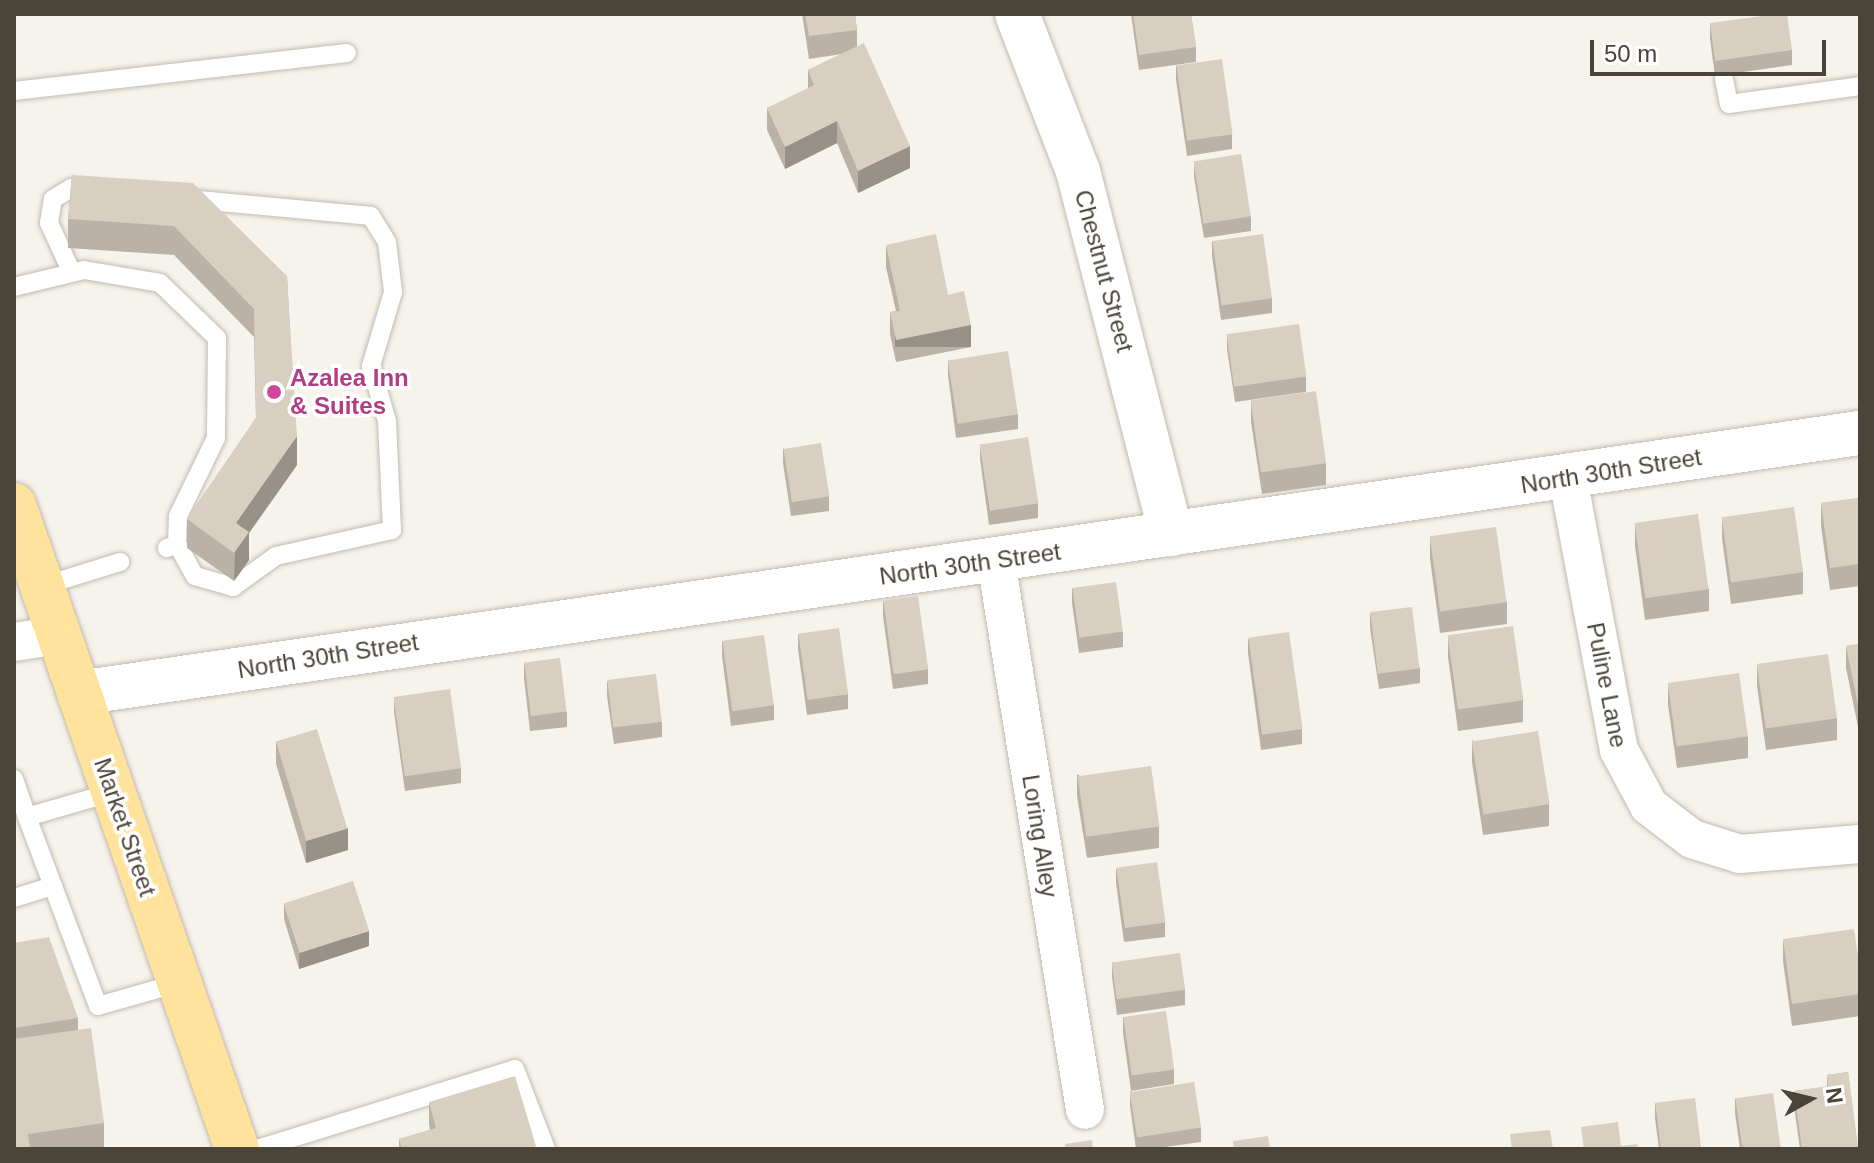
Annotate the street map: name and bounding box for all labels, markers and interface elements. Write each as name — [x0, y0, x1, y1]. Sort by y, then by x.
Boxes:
scale bar — [1594, 24, 1830, 74]
text: 50 m — [1604, 40, 1657, 67]
street label: Chestnut Street — [1069, 187, 1139, 355]
place label: Azalea Inn & Suites — [290, 364, 409, 420]
marker: Azalea Inn & Suites — [265, 383, 283, 401]
street label: North 30th Street — [1518, 442, 1704, 500]
street label: North 30th Street — [878, 537, 1062, 591]
street label: Puline Lane — [1581, 620, 1633, 750]
street label: North 30th Street — [235, 627, 421, 685]
street label: Market Street — [88, 754, 162, 900]
street label: Loring Alley — [1016, 772, 1064, 900]
north arrow — [1770, 1059, 1850, 1139]
text: N — [1821, 1086, 1848, 1105]

